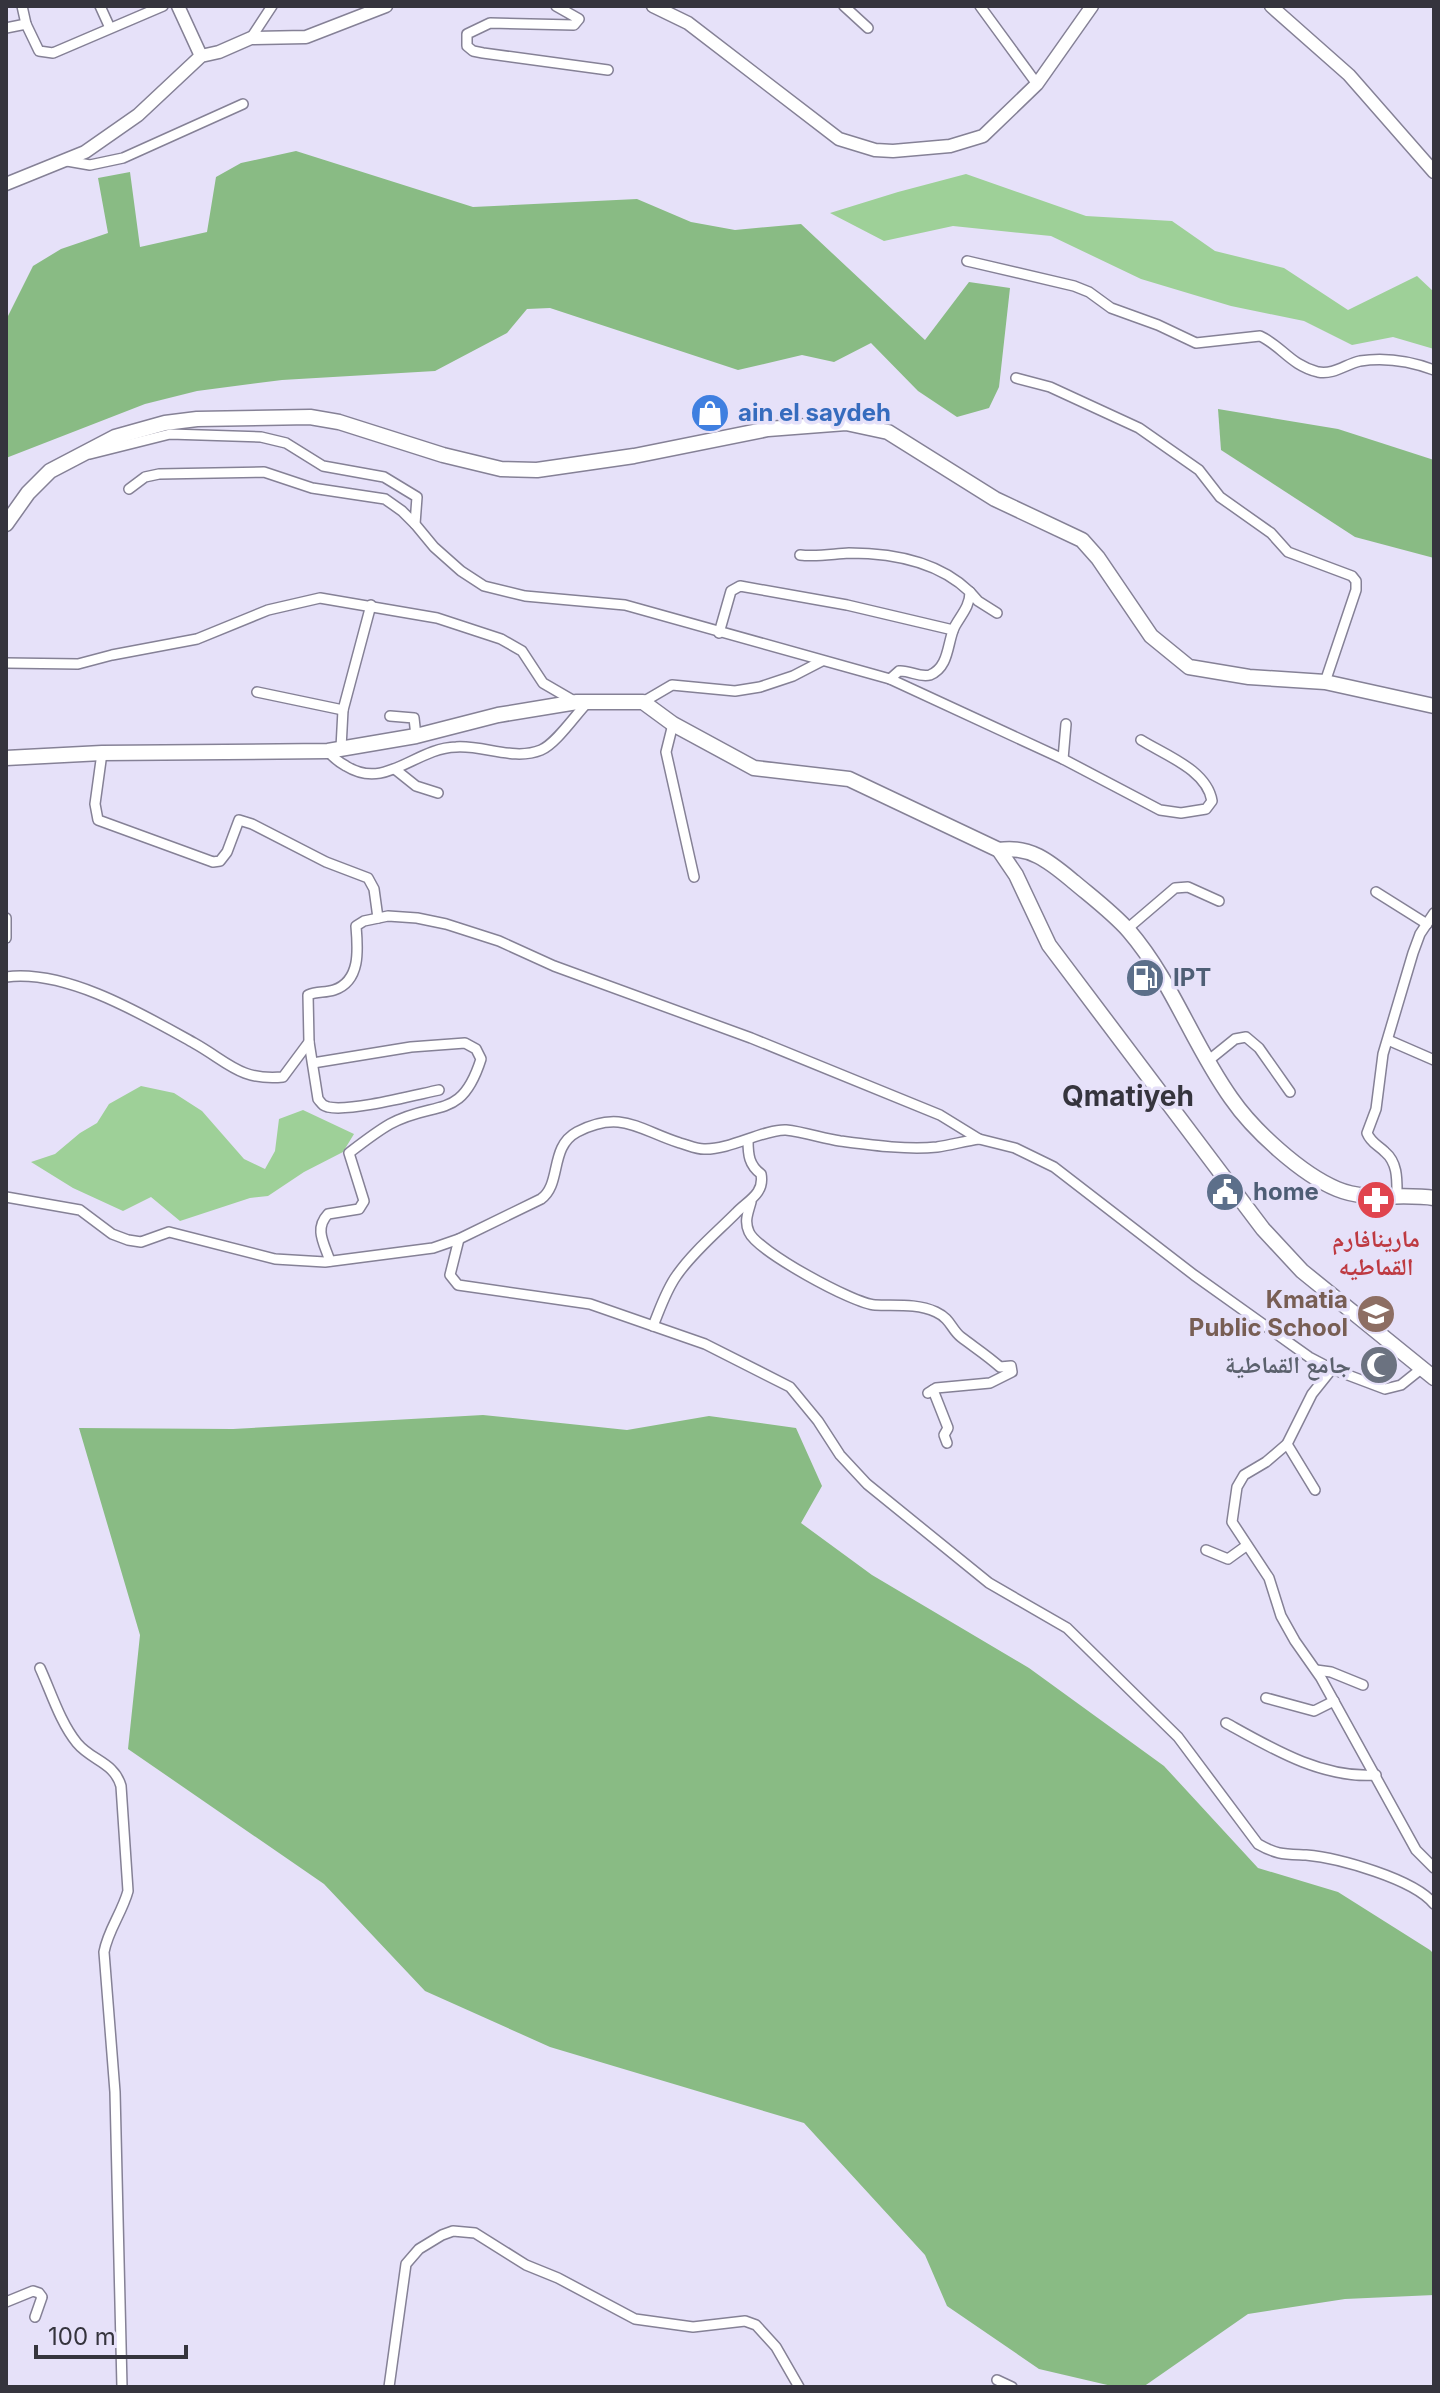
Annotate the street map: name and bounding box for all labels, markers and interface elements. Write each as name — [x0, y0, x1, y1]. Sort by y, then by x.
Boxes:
shop icon: ain el saydeh — [689, 392, 731, 434]
place label: ain el saydeh — [738, 398, 891, 427]
fuel station icon: IPT — [1124, 957, 1166, 999]
place label: IPT — [1173, 963, 1211, 992]
district label: Qmatiyeh — [1062, 1079, 1194, 1113]
public building icon: home — [1204, 1171, 1246, 1213]
place label: home — [1253, 1177, 1319, 1206]
pharmacy icon: مارينافارم القماطيه — [1355, 1179, 1397, 1221]
place label: مارينافارم القماطيه — [1332, 1224, 1420, 1281]
place label: Kmatia Public School — [1189, 1285, 1348, 1342]
school or university icon: Kmatia Public School — [1355, 1293, 1397, 1335]
mosque icon: جامع القماطية — [1358, 1344, 1400, 1386]
place label: جامع القماطية — [1225, 1350, 1351, 1381]
scale bar — [36, 2309, 186, 2359]
text: 100 m — [48, 2322, 116, 2351]

